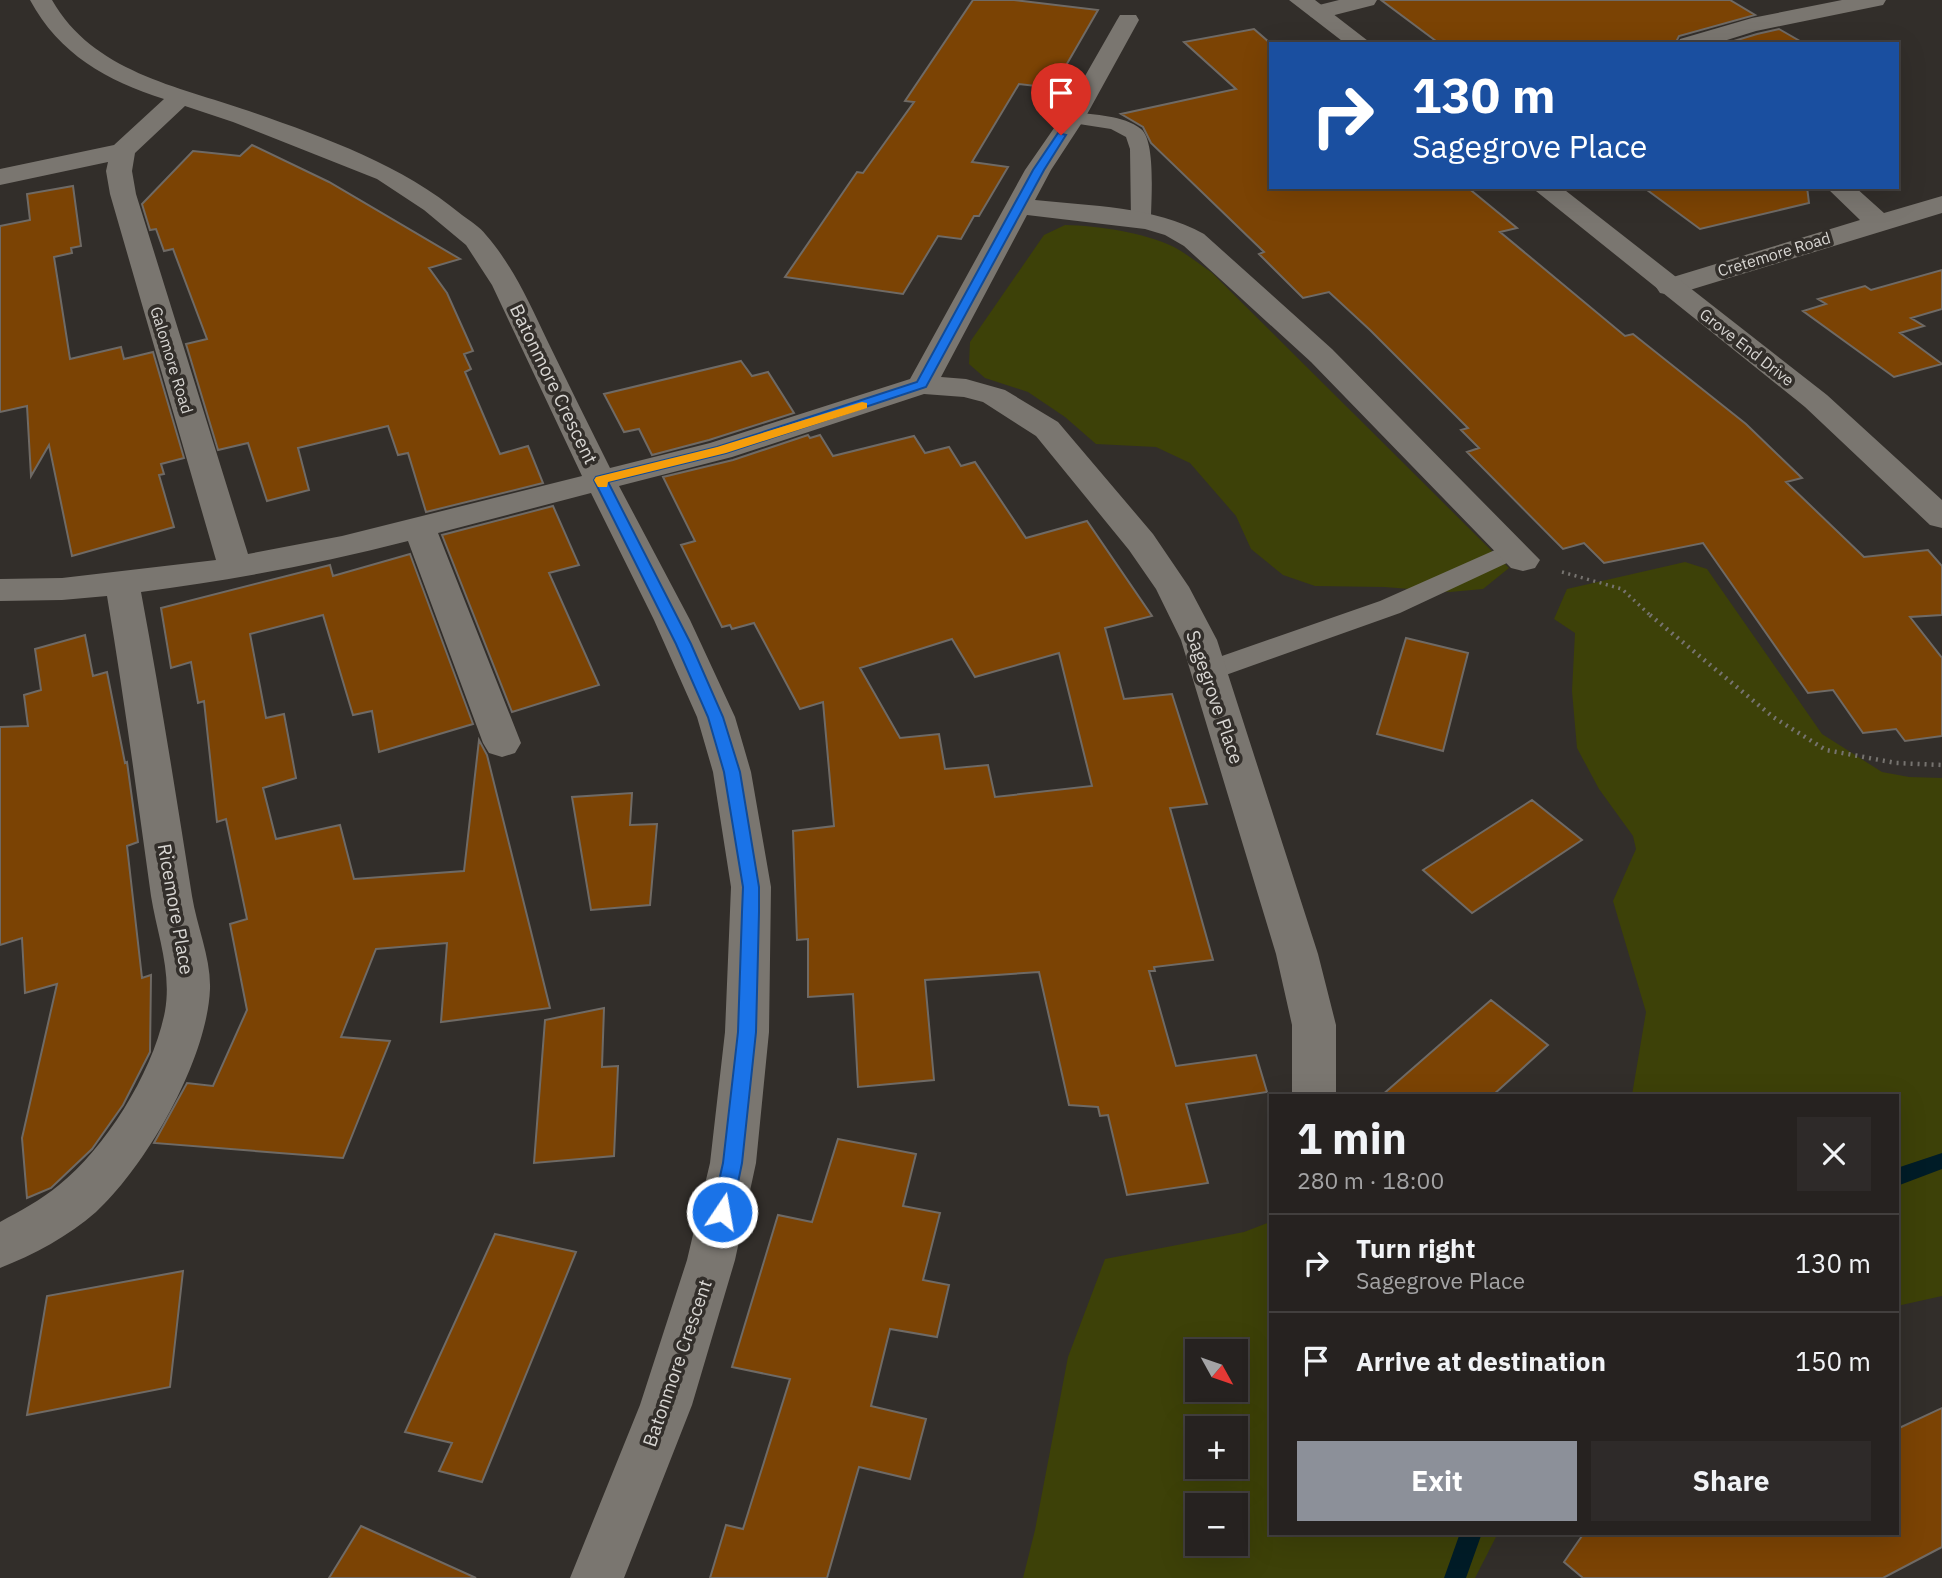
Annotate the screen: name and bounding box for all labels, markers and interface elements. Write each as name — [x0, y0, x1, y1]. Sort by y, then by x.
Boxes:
pin — [1031, 63, 1091, 135]
text: 130 m — [1412, 63, 1556, 126]
icon: right — [1297, 70, 1388, 161]
icon: arrive — [1042, 74, 1080, 112]
text: Sagegrove Place — [1412, 125, 1647, 167]
street label: Cretemore Road — [1715, 227, 1833, 281]
street label: Batonmore Crescent — [505, 300, 603, 468]
street label: Galomore Road — [146, 304, 198, 416]
street label: Grove End Drive — [1696, 304, 1799, 390]
street label: Sagegrove Place — [1181, 627, 1249, 767]
street label: Ricemore Place — [153, 842, 199, 976]
text: 1 min — [1297, 1111, 1407, 1166]
button: close — [1797, 1117, 1871, 1191]
text: 280 m · 18:00 — [1297, 1165, 1444, 1195]
position arrow — [685, 1175, 759, 1249]
text: Turn right — [1356, 1231, 1475, 1265]
icon: right — [1297, 1244, 1335, 1282]
text: 130 m — [1795, 1246, 1871, 1280]
text: Sagegrove Place — [1356, 1265, 1525, 1295]
street label: Batonmore Crescent — [637, 1276, 717, 1450]
north arrow — [1185, 1339, 1248, 1402]
map controls — [1185, 1339, 1248, 1556]
icon: arrive — [1297, 1342, 1335, 1380]
text: Arrive at destination — [1356, 1344, 1606, 1378]
text: 150 m — [1795, 1344, 1871, 1378]
button: + — [1185, 1416, 1248, 1479]
button: Exit — [1297, 1441, 1577, 1521]
button: Share — [1591, 1441, 1871, 1521]
button: − — [1185, 1493, 1248, 1556]

